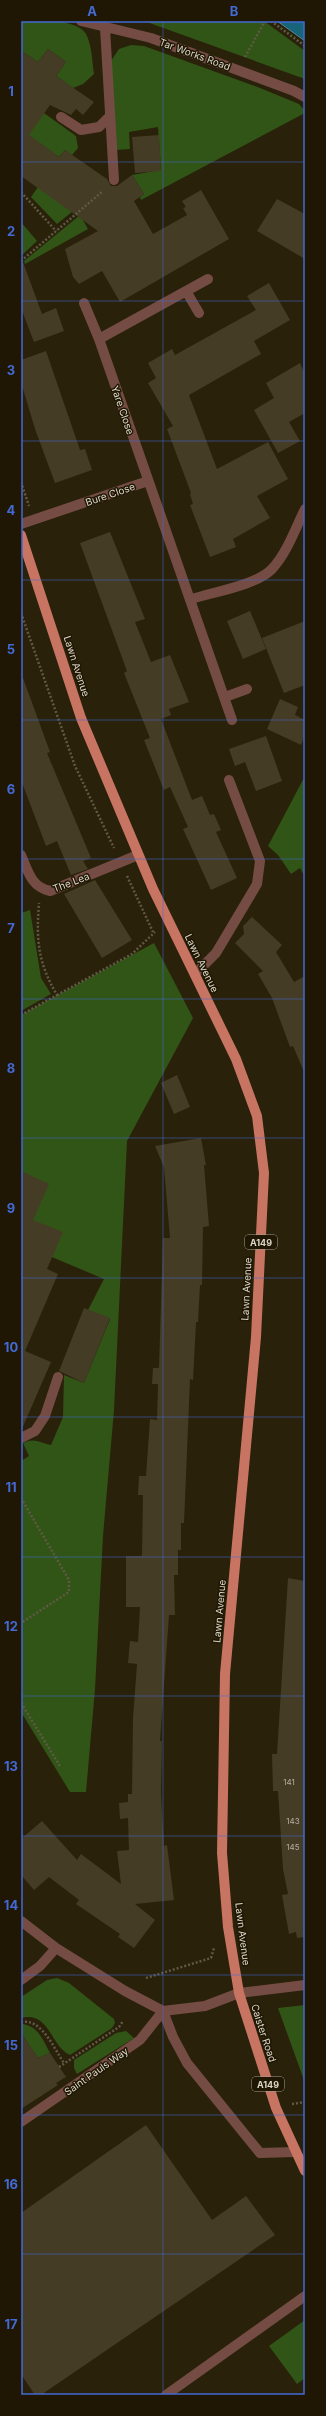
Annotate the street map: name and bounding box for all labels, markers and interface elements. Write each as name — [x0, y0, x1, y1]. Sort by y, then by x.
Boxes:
text: A — [87, 3, 97, 19]
text: B — [230, 3, 239, 19]
street label: Tar Works Road — [158, 36, 232, 72]
text: 1 — [8, 83, 14, 99]
text: 2 — [7, 223, 15, 239]
text: 3 — [7, 362, 15, 378]
street label: Yare Close — [109, 384, 137, 436]
street label: Bure Close — [84, 480, 136, 508]
text: 4 — [7, 502, 16, 518]
street label: Lawn Avenue — [62, 634, 93, 698]
text: 5 — [7, 641, 15, 657]
text: 6 — [7, 781, 15, 797]
street label: The Lea — [51, 870, 91, 894]
text: 7 — [7, 920, 15, 936]
street label: Lawn Avenue — [183, 932, 221, 994]
text: 8 — [7, 1060, 15, 1076]
text: 9 — [7, 1200, 15, 1216]
road number: A149 — [245, 1235, 277, 1249]
street label: Lawn Avenue — [238, 1257, 254, 1321]
text: 10 — [4, 1339, 18, 1355]
text: 11 — [5, 1479, 17, 1495]
street label: Lawn Avenue — [210, 1579, 228, 1643]
text: 12 — [4, 1618, 18, 1634]
text: 13 — [4, 1758, 18, 1774]
house number: 141 — [283, 1777, 295, 1787]
house number: 143 — [286, 1816, 300, 1826]
house number: 145 — [286, 1842, 300, 1852]
text: 14 — [4, 1897, 18, 1913]
street label: Lawn Avenue — [233, 1902, 253, 1966]
street label: Caister Road — [249, 2002, 279, 2064]
text: 15 — [4, 2037, 18, 2053]
street label: Saint Pauls Way — [62, 2044, 131, 2098]
road number: A149 — [252, 2077, 284, 2091]
text: 16 — [4, 2176, 18, 2192]
text: 17 — [4, 2316, 18, 2332]

